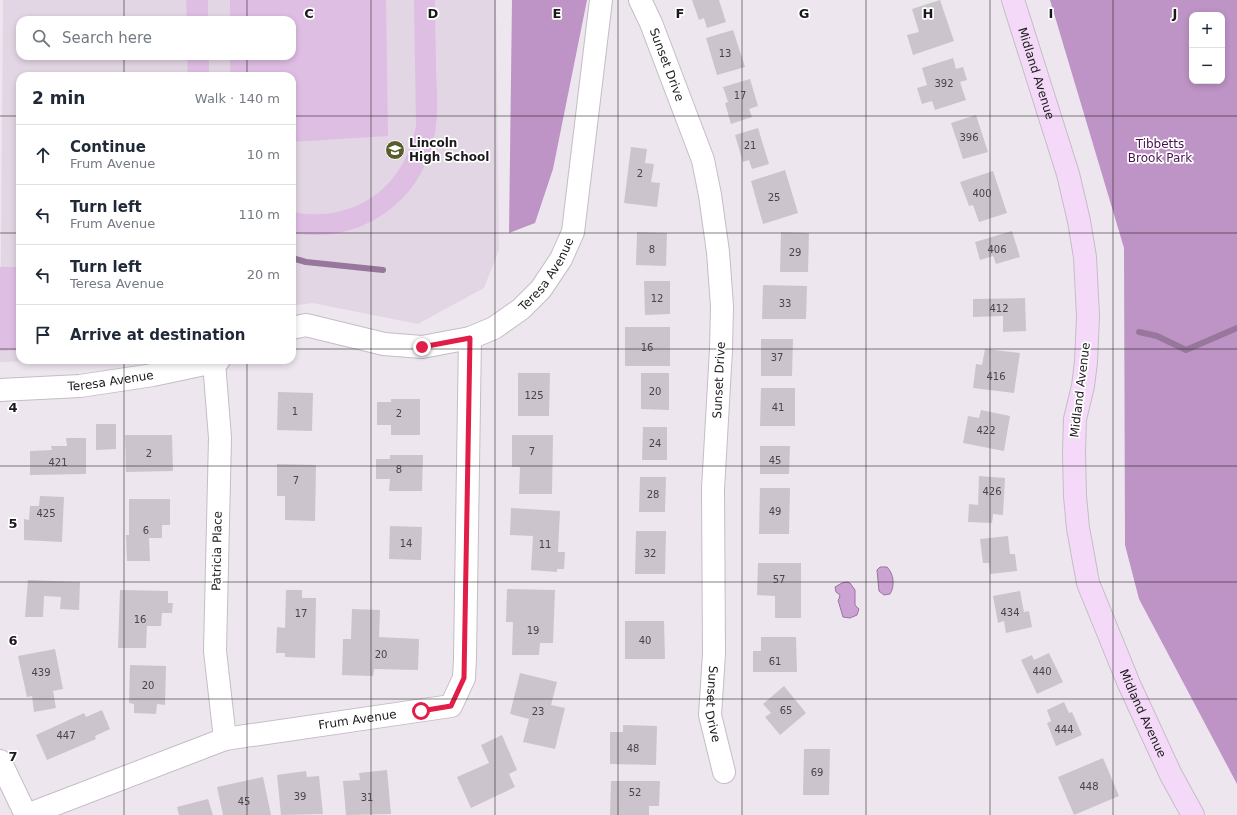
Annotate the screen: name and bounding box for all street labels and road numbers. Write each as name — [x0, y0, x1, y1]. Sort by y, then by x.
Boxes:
street label: Sunset Drive — [647, 26, 687, 103]
street label: Midland Avenue — [1015, 26, 1057, 121]
street label: Teresa Avenue — [515, 236, 577, 315]
street label: Sunset Drive — [710, 341, 728, 419]
street label: Midland Avenue — [1067, 342, 1093, 438]
street label: Teresa Avenue — [66, 368, 155, 394]
street label: Patricia Place — [209, 511, 225, 591]
street label: Sunset Drive — [702, 665, 723, 744]
street label: Midland Avenue — [1117, 667, 1169, 760]
street label: Frum Avenue — [318, 707, 397, 732]

